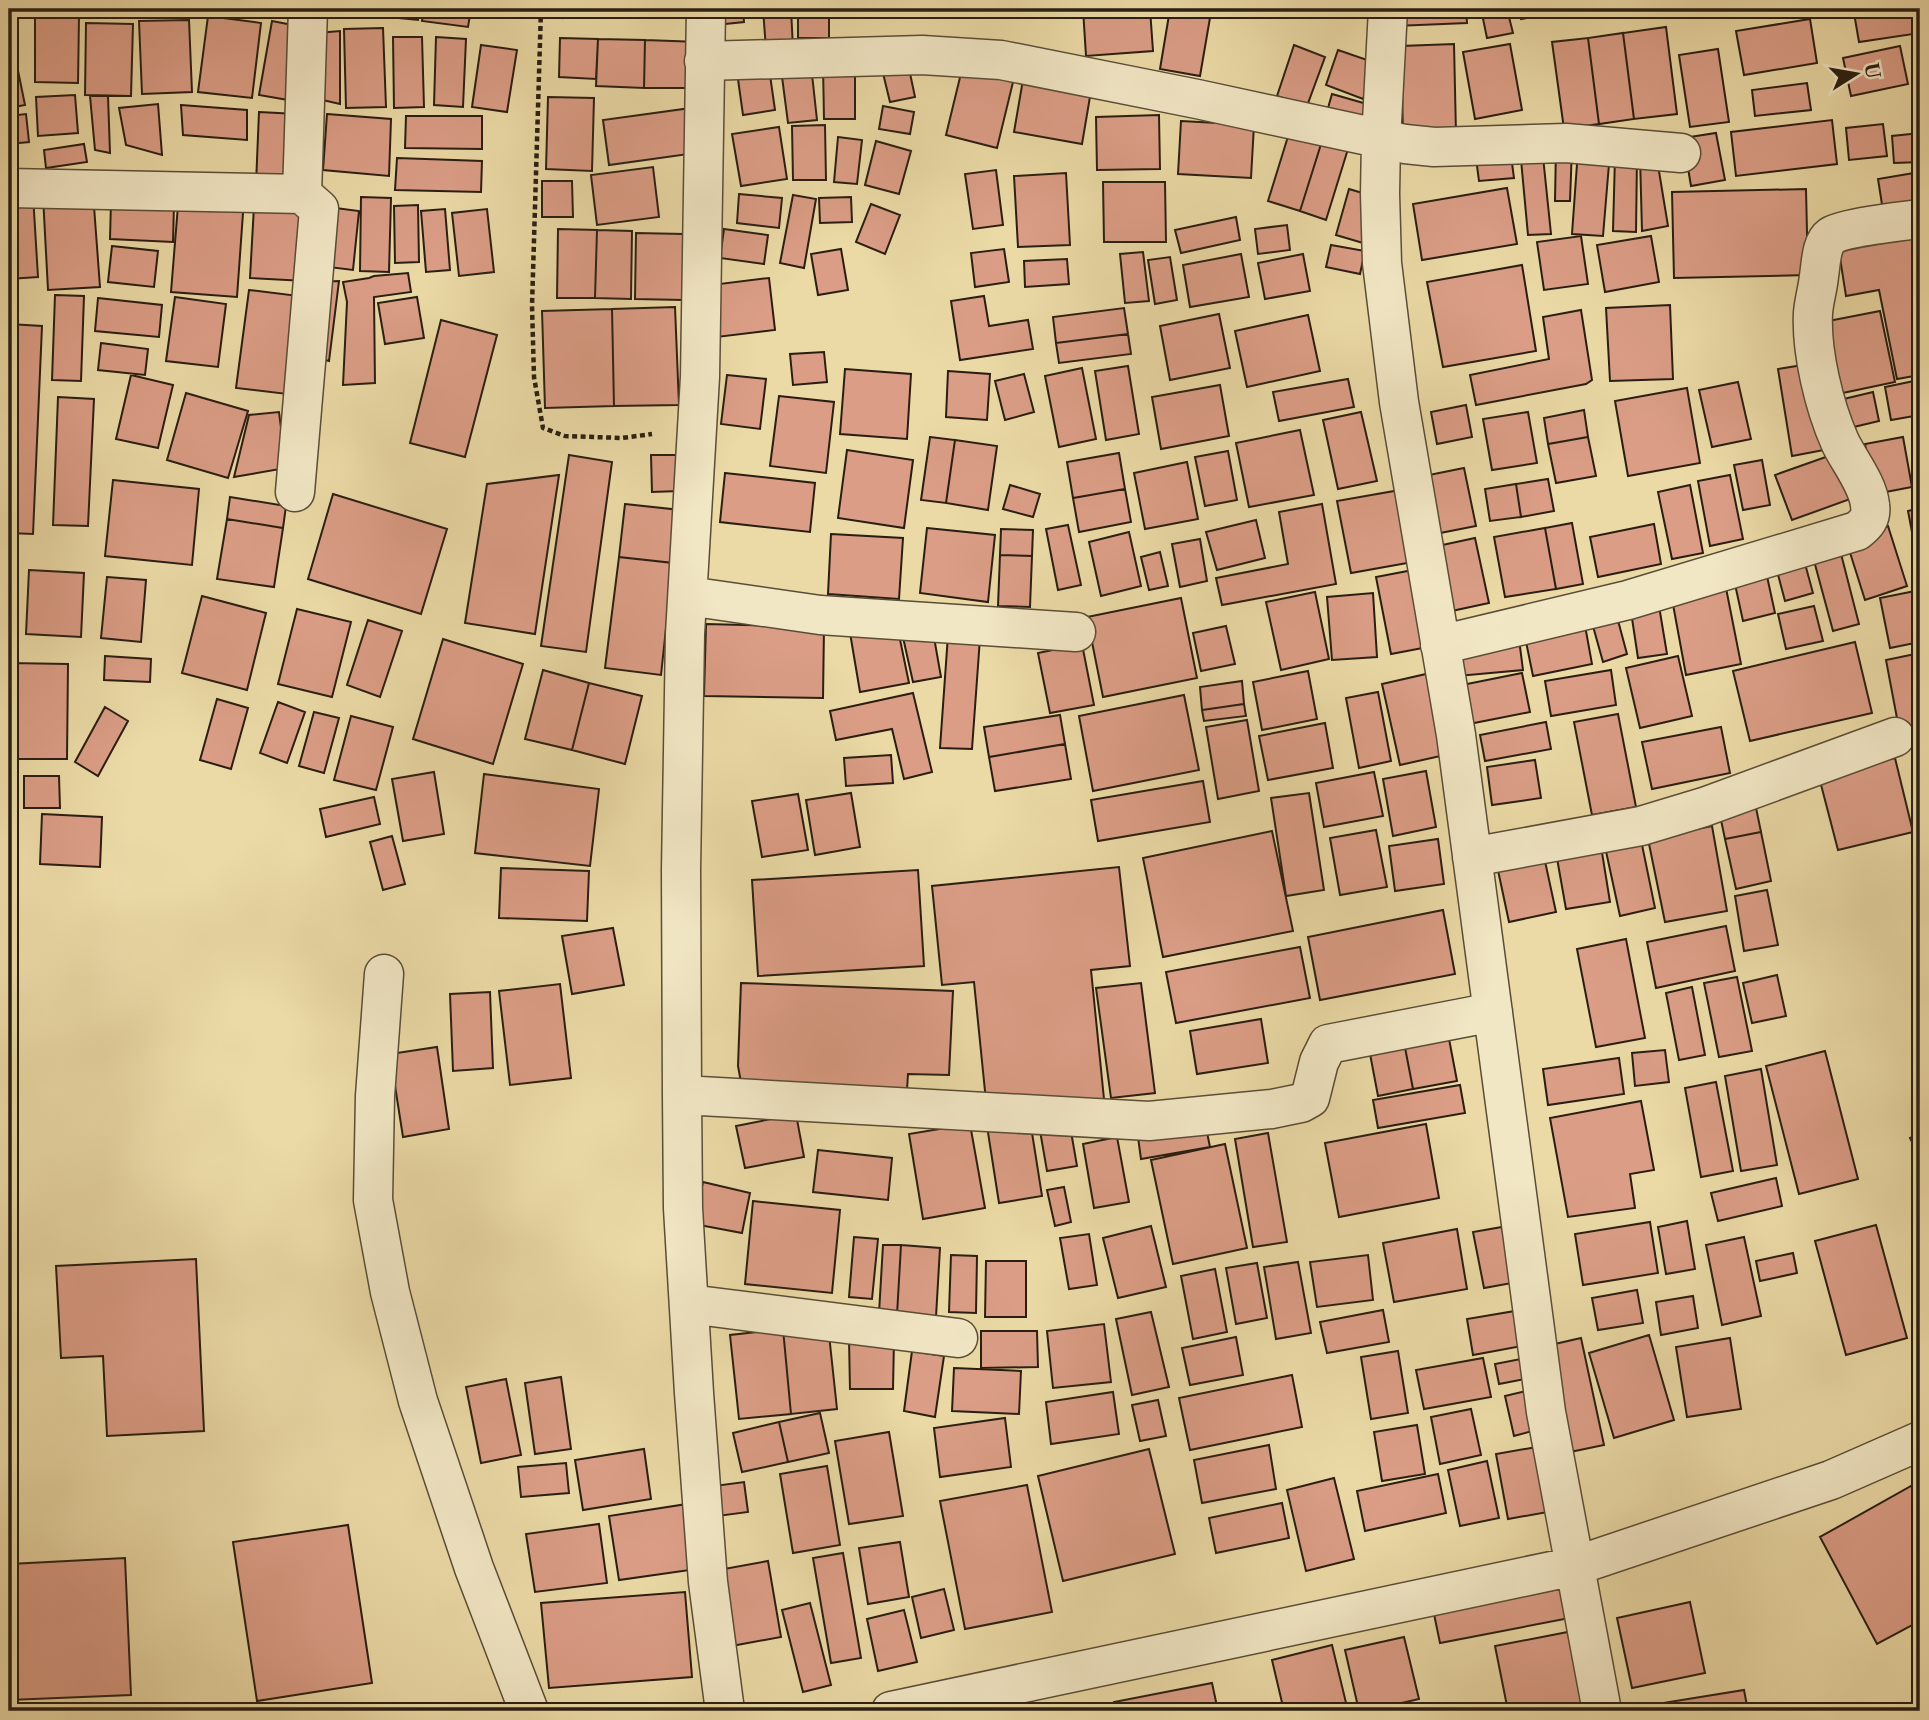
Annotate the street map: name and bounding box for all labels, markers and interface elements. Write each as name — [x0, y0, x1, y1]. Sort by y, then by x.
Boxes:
north arrow — [1820, 38, 1890, 108]
text: U — [1859, 61, 1885, 81]

